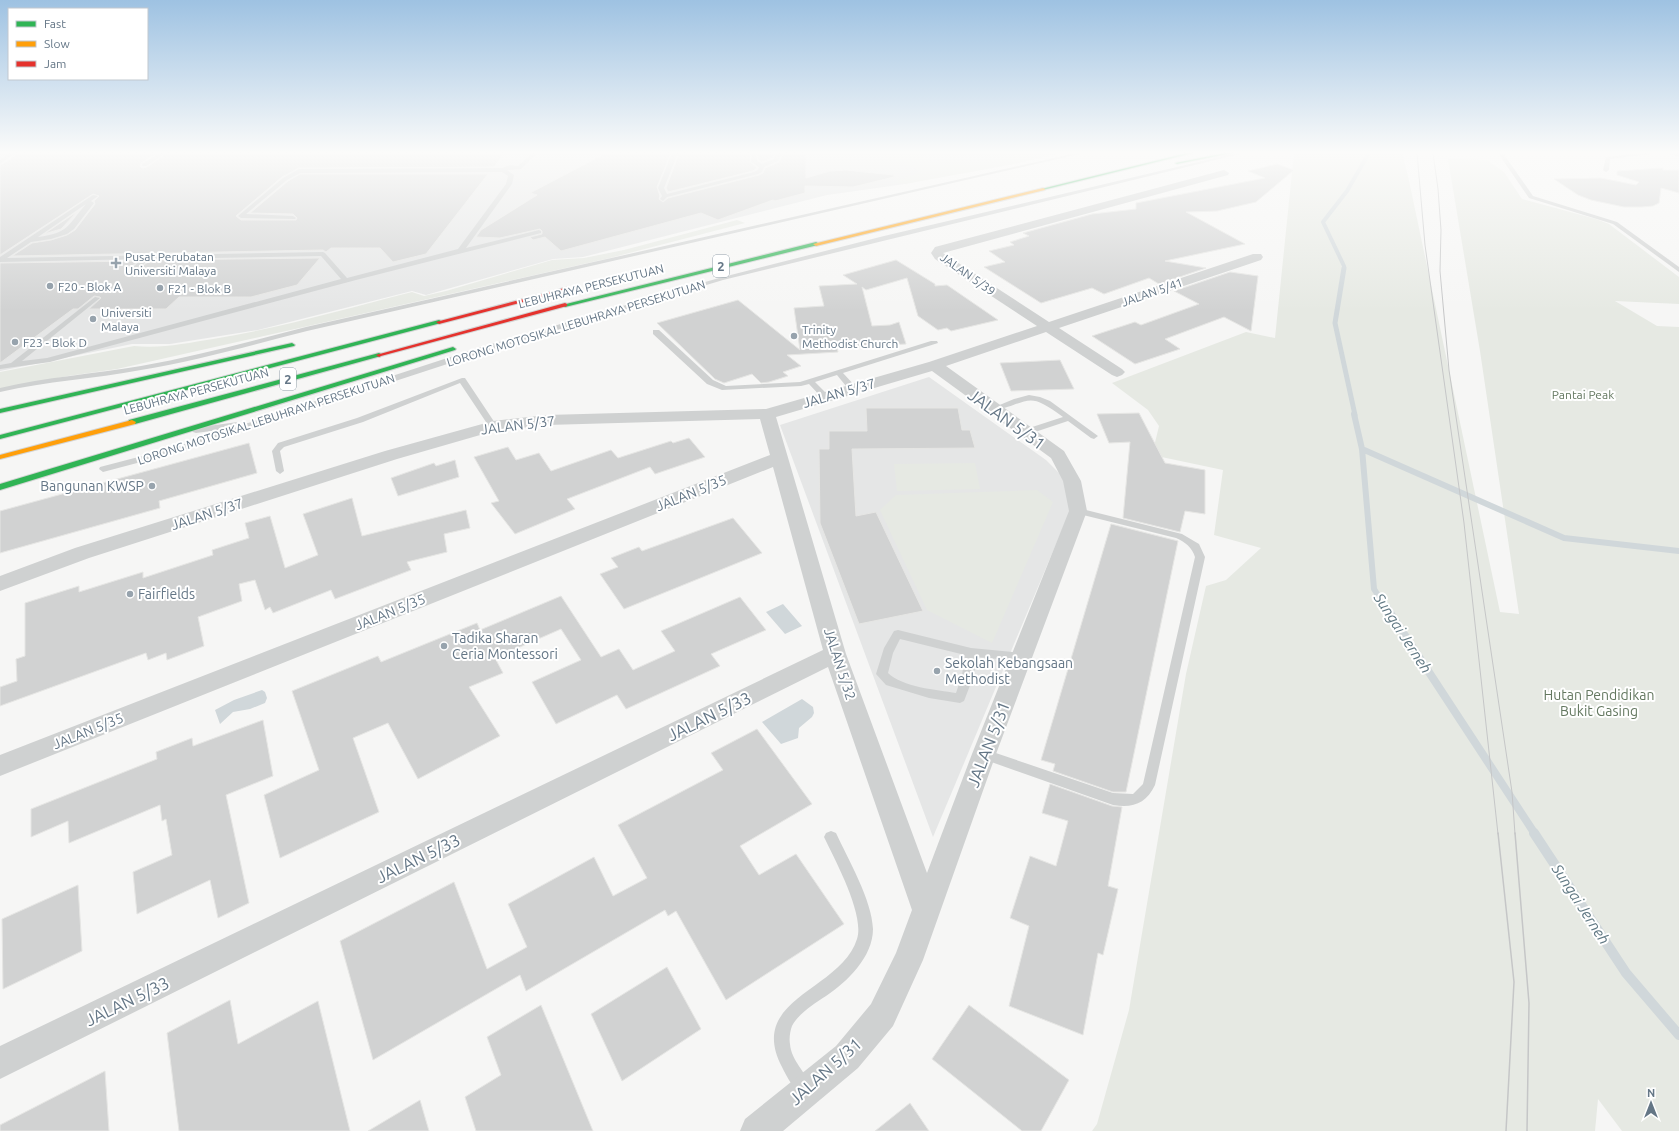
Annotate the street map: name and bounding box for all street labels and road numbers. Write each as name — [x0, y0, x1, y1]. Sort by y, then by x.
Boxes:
street label: JALAN 5/39 — [938, 250, 998, 298]
road number: 2 — [713, 255, 729, 277]
street label: LEBUHRAYA PERSEKUTUAN — [517, 262, 665, 310]
street label: JALAN 5/41 — [1120, 275, 1184, 309]
street label: LORONG MOTOSIKAL LEBUHRAYA PERSEKUTUAN — [445, 277, 707, 369]
street label: LEBUHRAYA PERSEKUTUAN — [122, 365, 270, 417]
road number: 2 — [280, 368, 296, 390]
street label: LORONG MOTOSIKAL LEBUHRAYA PERSEKUTUAN — [136, 371, 396, 467]
street label: JALAN 5/37 — [801, 375, 877, 411]
street label: JALAN 5/31 — [965, 385, 1049, 453]
street label: JALAN 5/37 — [480, 413, 556, 437]
street label: JALAN 5/35 — [653, 472, 729, 514]
street label: JALAN 5/37 — [169, 495, 245, 533]
street label: JALAN 5/35 — [352, 591, 428, 633]
street label: JALAN 5/32 — [821, 626, 859, 702]
street label: JALAN 5/33 — [664, 688, 754, 744]
street label: JALAN 5/31 — [963, 698, 1013, 790]
street label: JALAN 5/35 — [50, 710, 126, 752]
street label: JALAN 5/33 — [373, 830, 463, 886]
street label: JALAN 5/33 — [82, 973, 172, 1029]
street label: JALAN 5/31 — [785, 1034, 865, 1108]

